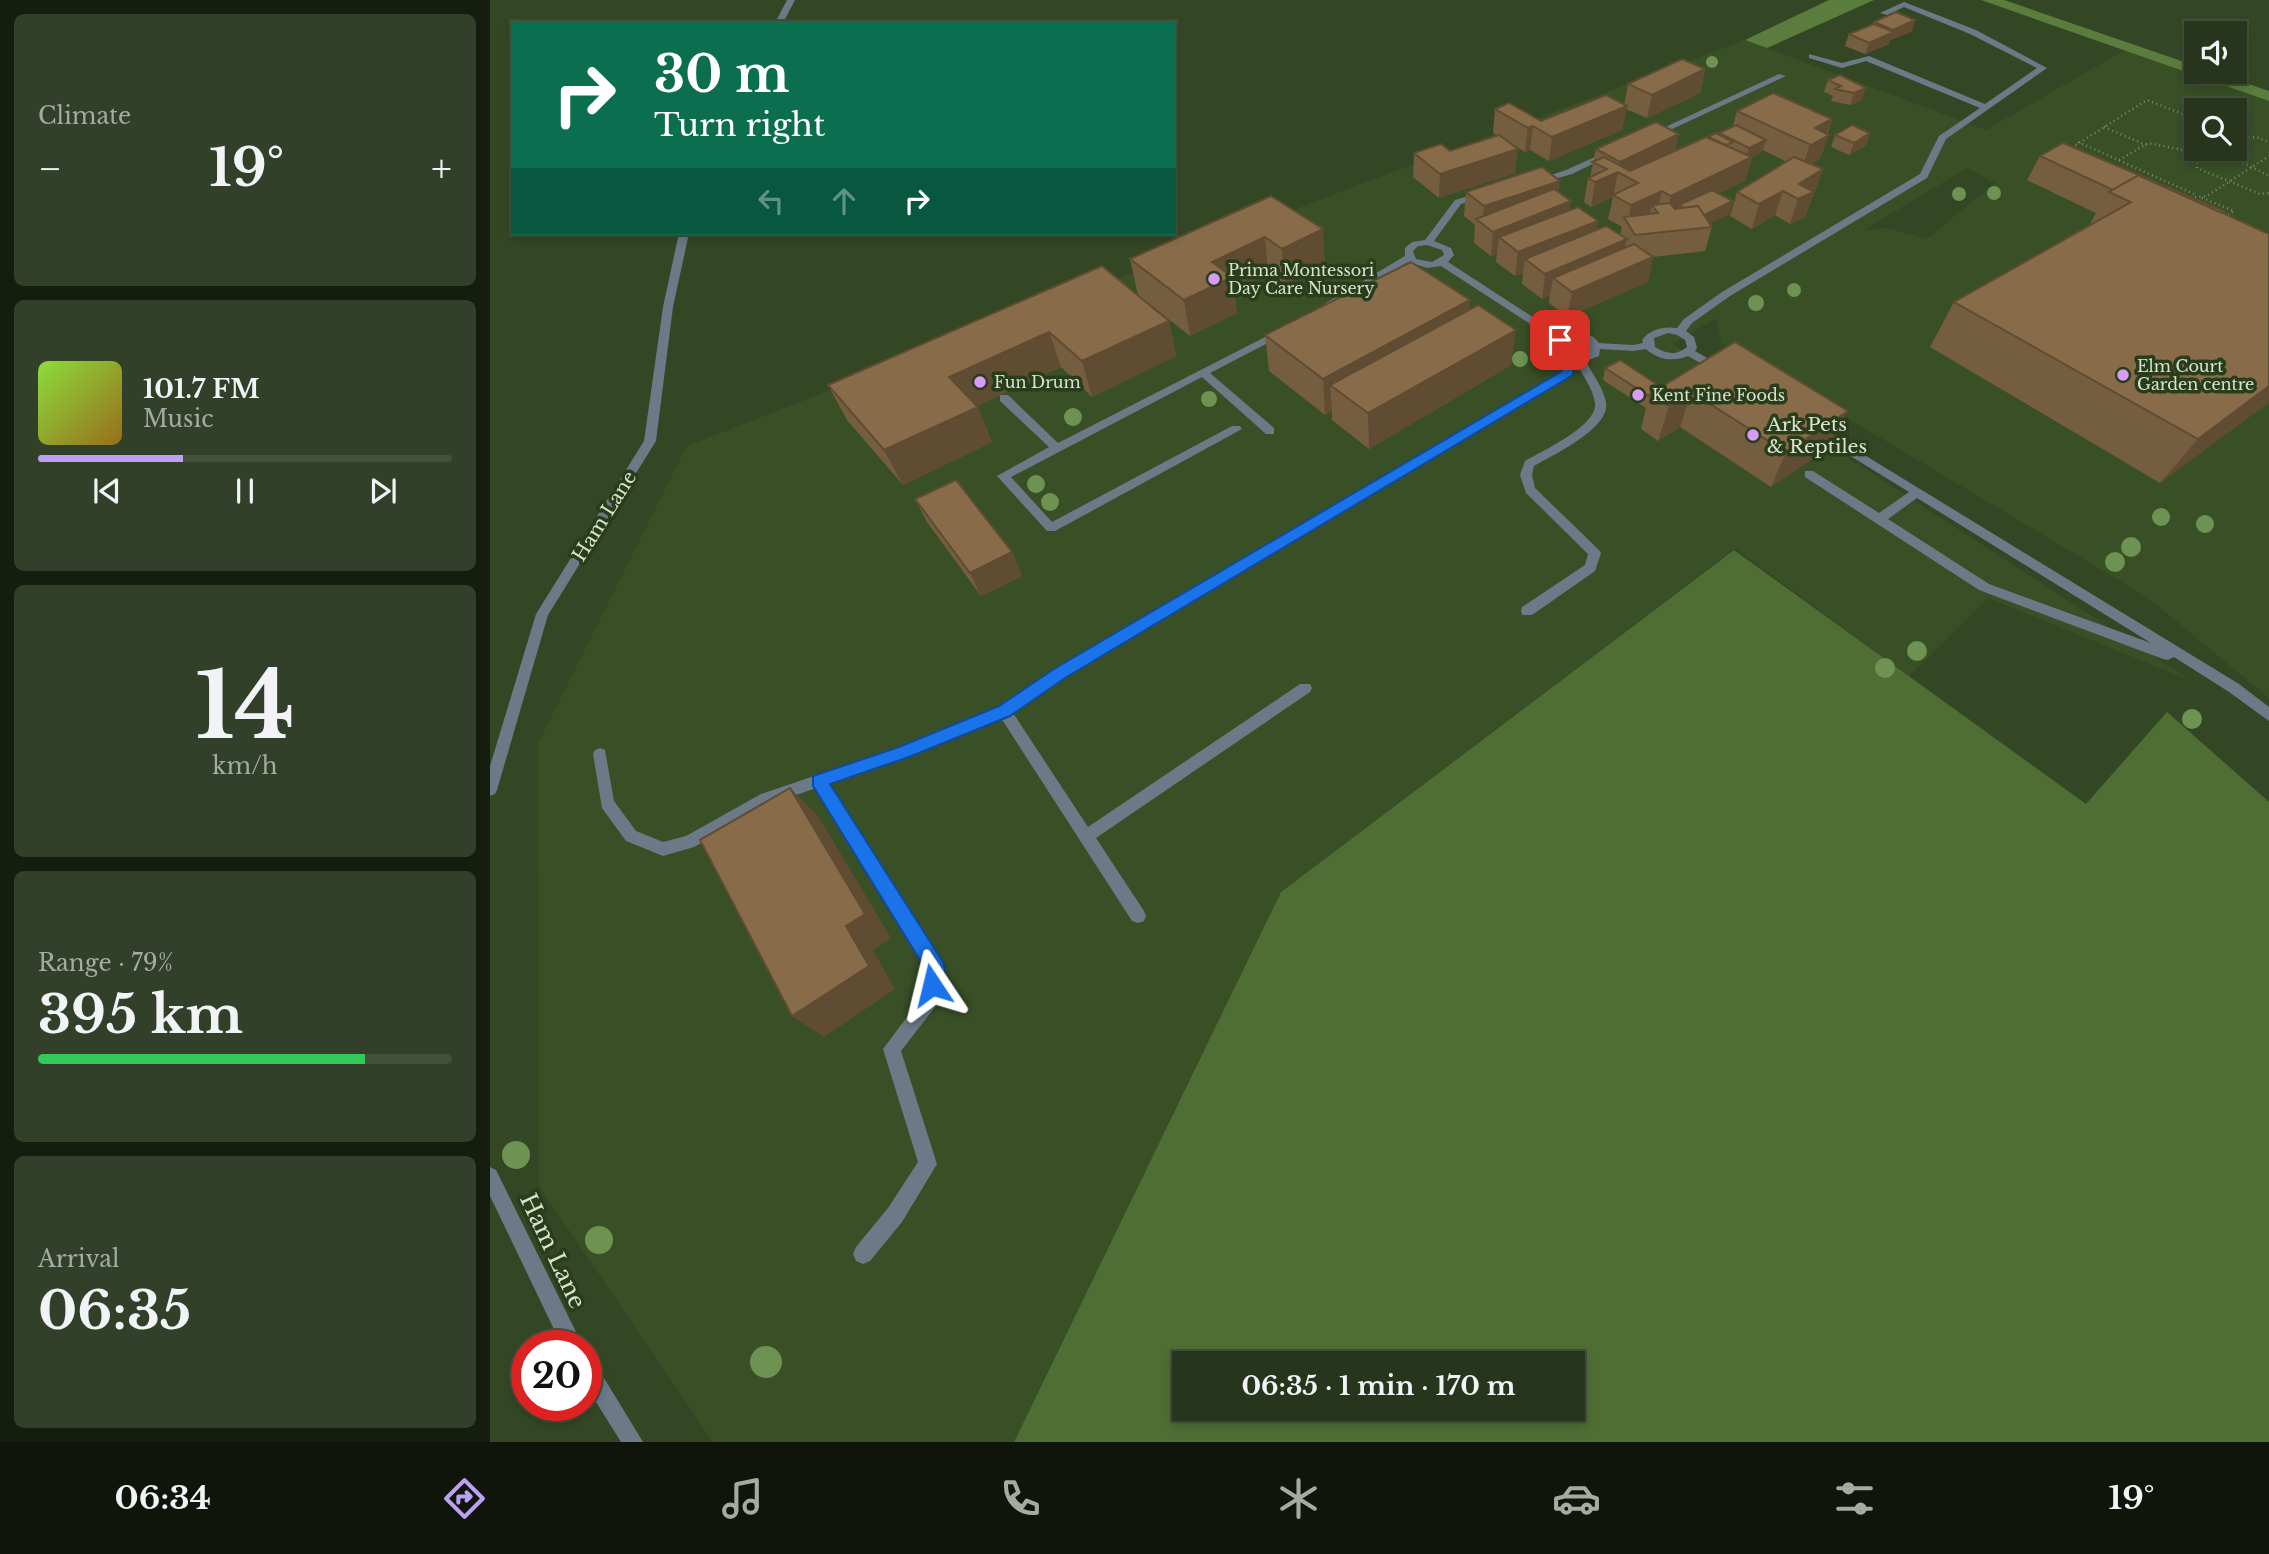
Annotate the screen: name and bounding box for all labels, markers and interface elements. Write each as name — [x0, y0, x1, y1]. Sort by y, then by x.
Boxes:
map controls — [2184, 21, 2247, 161]
button: sound — [2184, 21, 2247, 84]
text: 30 m — [654, 44, 789, 105]
icon: right — [539, 49, 630, 140]
button: search — [2184, 98, 2247, 161]
text: Climate — [38, 102, 131, 130]
text: Turn right — [654, 105, 825, 145]
text: 19° — [209, 136, 284, 200]
text: − — [38, 145, 62, 192]
text: + — [431, 145, 452, 192]
icon: left — [752, 182, 790, 220]
icon: ahead — [825, 182, 863, 220]
icon: right — [898, 182, 936, 220]
place label: Prima Montessori Day Care Nursery — [1228, 260, 1375, 298]
marker: Prima Montessori Day Care Nursery — [1206, 271, 1222, 287]
pin — [1530, 310, 1590, 370]
icon: arrive — [1541, 321, 1579, 359]
place label: Elm Court Garden centre — [2137, 356, 2254, 394]
marker: Elm Court Garden centre — [2115, 367, 2131, 383]
place label: Fun Drum — [994, 372, 1081, 392]
text: 101.7 FM — [143, 373, 260, 405]
marker: Fun Drum — [972, 374, 988, 390]
place label: Kent Fine Foods — [1652, 385, 1785, 405]
marker: Kent Fine Foods — [1630, 387, 1646, 403]
text: Music — [143, 405, 214, 433]
place label: Ark Pets & Reptiles — [1766, 413, 1867, 458]
marker: Ark Pets & Reptiles — [1745, 427, 1761, 443]
street label: Ham Lane — [568, 467, 641, 566]
icon: previous — [88, 472, 126, 510]
icon: pause — [226, 472, 264, 510]
icon: next — [364, 472, 402, 510]
text: 14 — [195, 650, 295, 763]
text: km/h — [212, 752, 278, 780]
position arrow — [895, 948, 969, 1022]
text: Range · 79% — [38, 949, 173, 977]
text: 395 km — [38, 983, 243, 1047]
street label: Ham Lane — [514, 1189, 592, 1313]
text: Arrival — [38, 1245, 119, 1273]
text: 06:35 — [38, 1279, 191, 1343]
speed limit sign: 20 — [511, 1330, 602, 1421]
text: 06:35 · 1 min · 170 m — [1241, 1370, 1516, 1402]
icon: directions — [440, 1474, 489, 1523]
icon: music — [718, 1474, 767, 1523]
icon: phone — [996, 1474, 1045, 1523]
icon: climate — [1274, 1474, 1323, 1523]
icon: car — [1552, 1474, 1601, 1523]
icon: filters — [1830, 1474, 1879, 1523]
text: 06:34 — [115, 1478, 211, 1518]
text: 19° — [2108, 1478, 2154, 1518]

